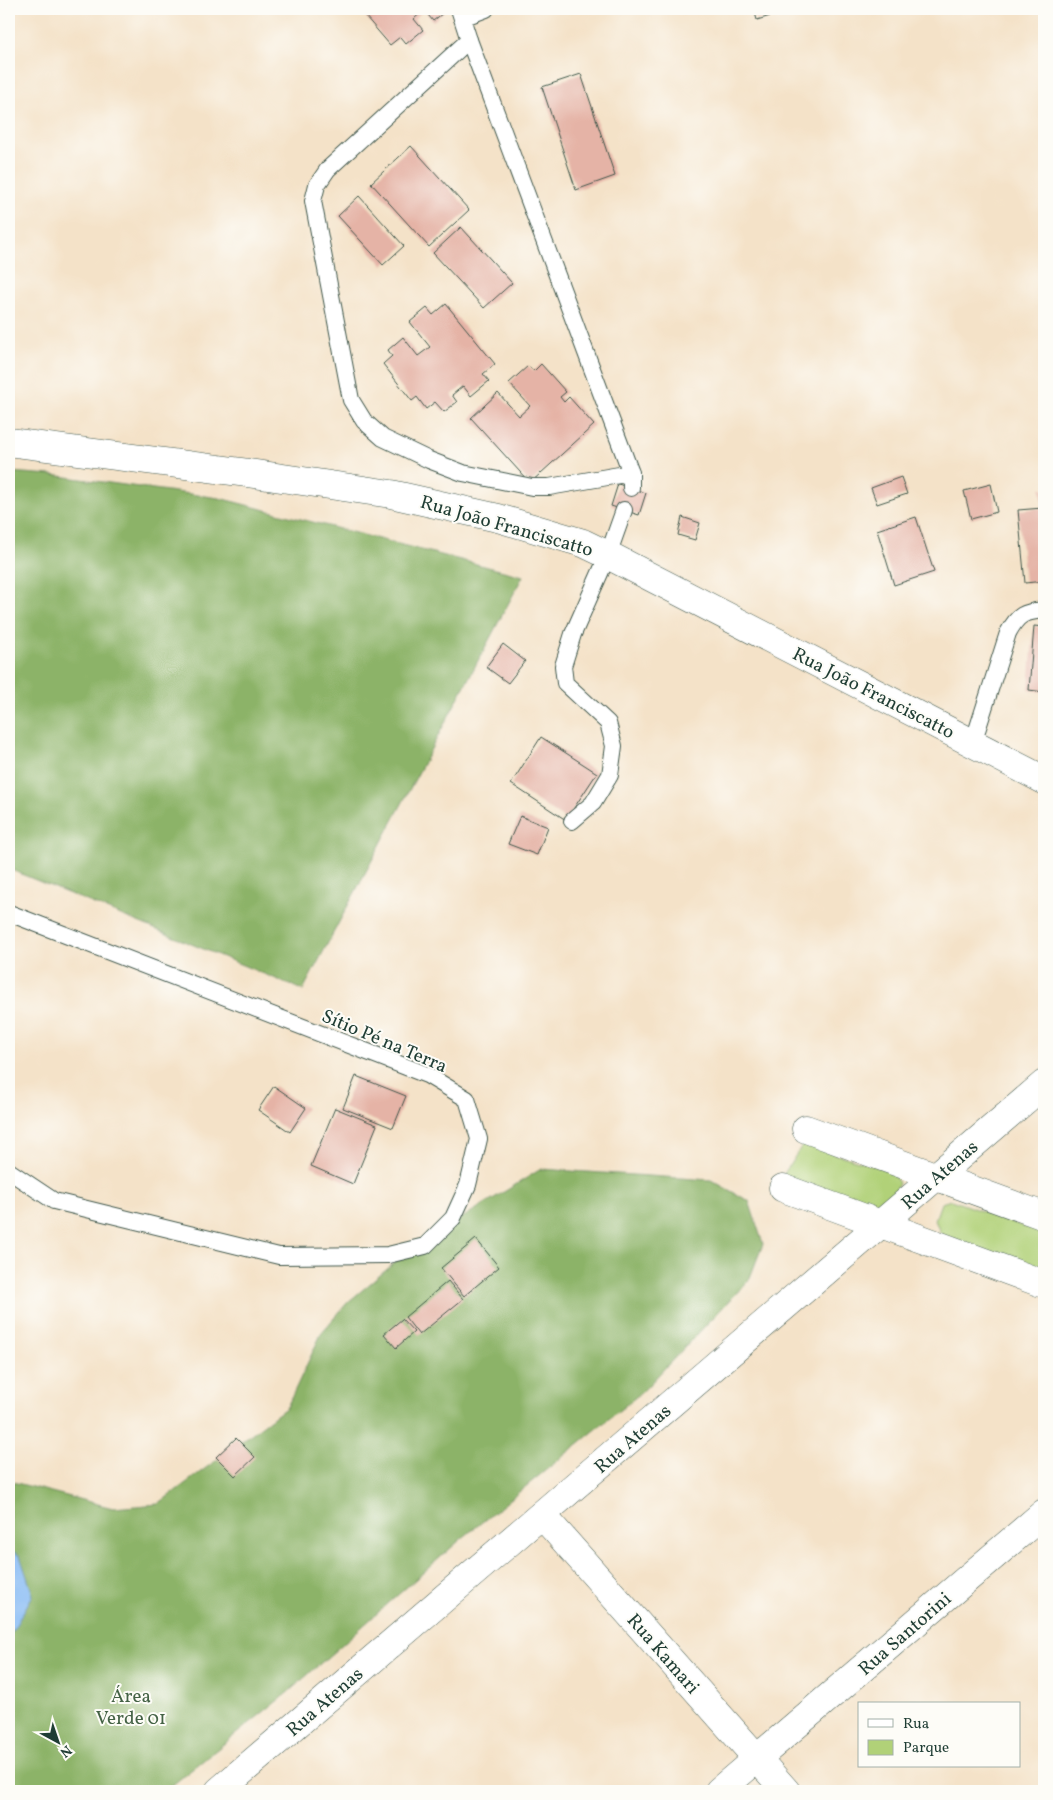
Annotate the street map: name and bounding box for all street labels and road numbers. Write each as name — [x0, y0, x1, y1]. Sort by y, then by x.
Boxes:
street label: Rua João Franciscatto — [417, 490, 596, 564]
street label: Rua João Franciscatto — [788, 642, 959, 746]
street label: Sítio Pé na Terra — [317, 1004, 451, 1080]
street label: Rua Atenas — [896, 1135, 985, 1216]
street label: Rua Atenas — [589, 1399, 678, 1480]
street label: Rua Santorini — [853, 1587, 958, 1682]
street label: Rua Kamari — [620, 1608, 705, 1701]
street label: Rua Atenas — [281, 1662, 370, 1743]

